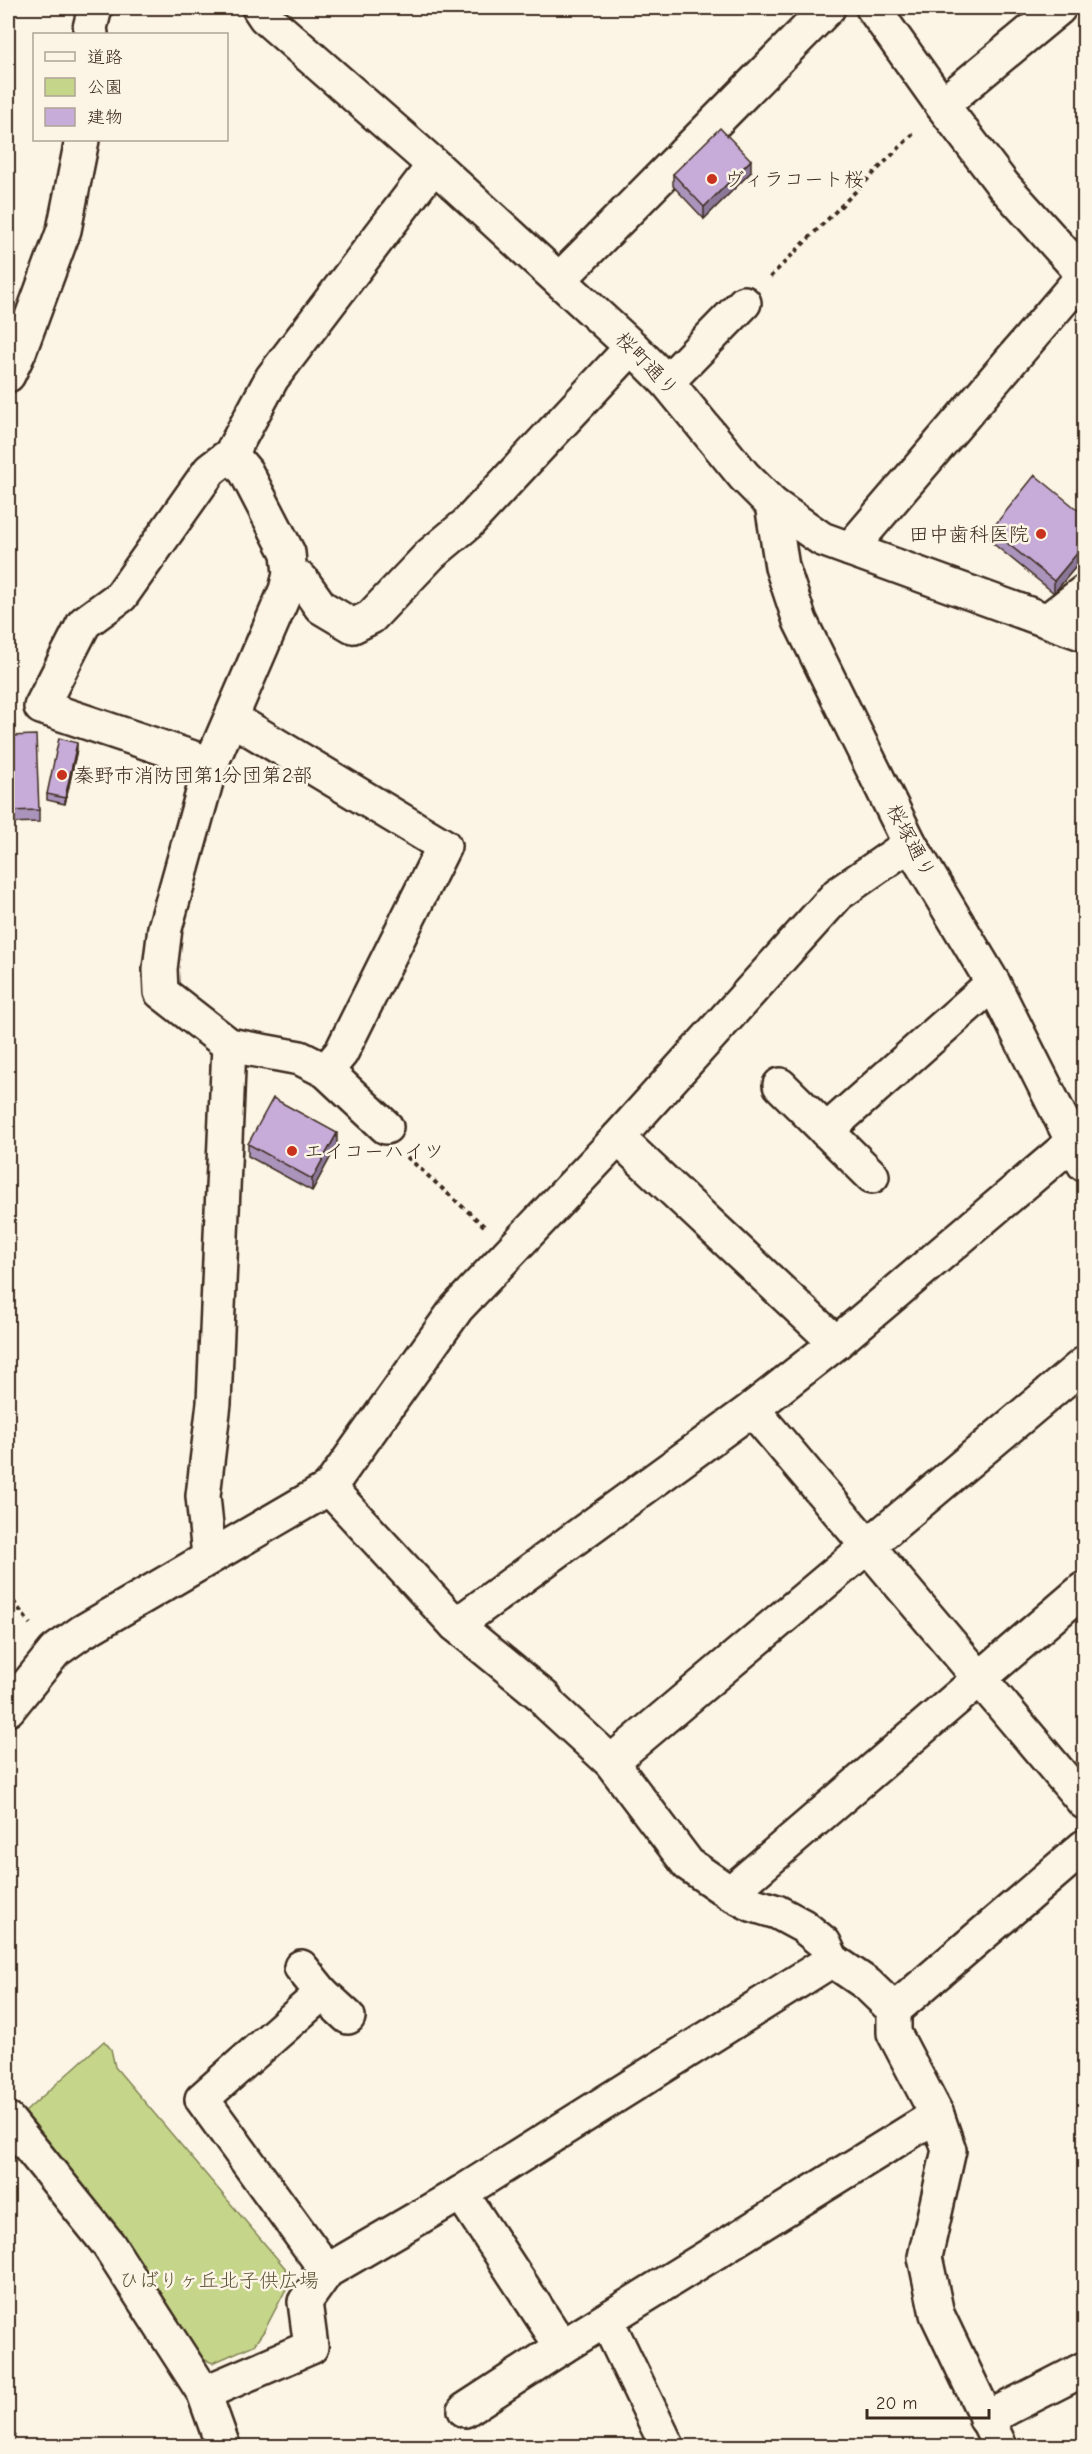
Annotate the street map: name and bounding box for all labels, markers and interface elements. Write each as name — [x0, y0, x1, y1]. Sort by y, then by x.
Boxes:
legend — [33, 33, 228, 141]
text: 道路 — [87, 47, 123, 68]
text: 公園 — [87, 77, 123, 98]
text: 建物 — [87, 107, 123, 128]
place label: ヴィラコート桜 — [724, 168, 864, 191]
marker: ヴィラコート桜 — [705, 172, 719, 186]
street label: 桜町通り — [611, 327, 683, 401]
place label: 田中歯科医院 — [909, 523, 1029, 546]
marker: 田中歯科医院 — [1034, 527, 1048, 541]
place label: 秦野市消防団第1分団第2部 — [74, 764, 312, 787]
marker: 秦野市消防団第1分団第2部 — [55, 768, 69, 782]
street label: 桜塚通り — [882, 800, 940, 882]
place label: エイコーハイツ — [304, 1140, 444, 1163]
marker: エイコーハイツ — [285, 1144, 299, 1158]
park label: ひばりヶ丘北子供広場 — [119, 2269, 319, 2292]
scale bar — [867, 2382, 988, 2420]
text: 20 m — [876, 2393, 917, 2414]

